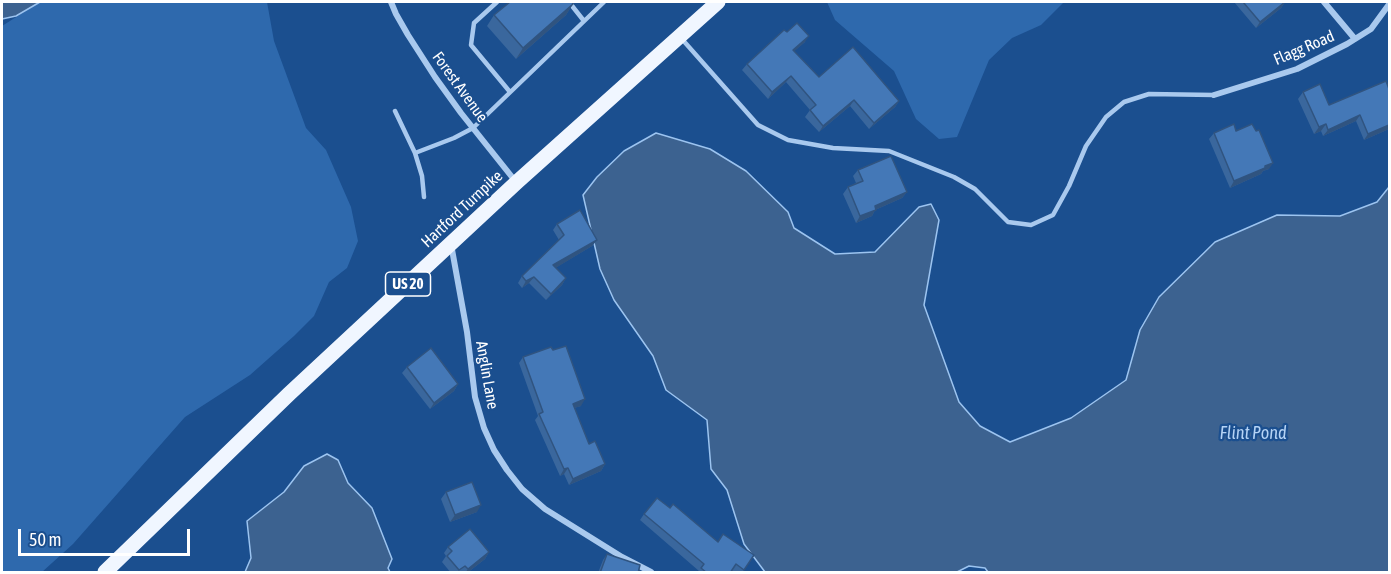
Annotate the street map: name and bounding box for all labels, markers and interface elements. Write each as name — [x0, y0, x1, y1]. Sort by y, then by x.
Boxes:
street label: Flagg Road — [1271, 27, 1337, 69]
street label: Forest Avenue — [428, 48, 492, 126]
street label: Hartford Turnpike — [417, 167, 507, 251]
road number: US 20 — [386, 272, 430, 296]
street label: Anglin Lane — [472, 339, 502, 411]
water label: Flint Pond — [1220, 422, 1286, 444]
scale bar — [21, 517, 194, 555]
text: 50 m — [29, 529, 61, 550]

